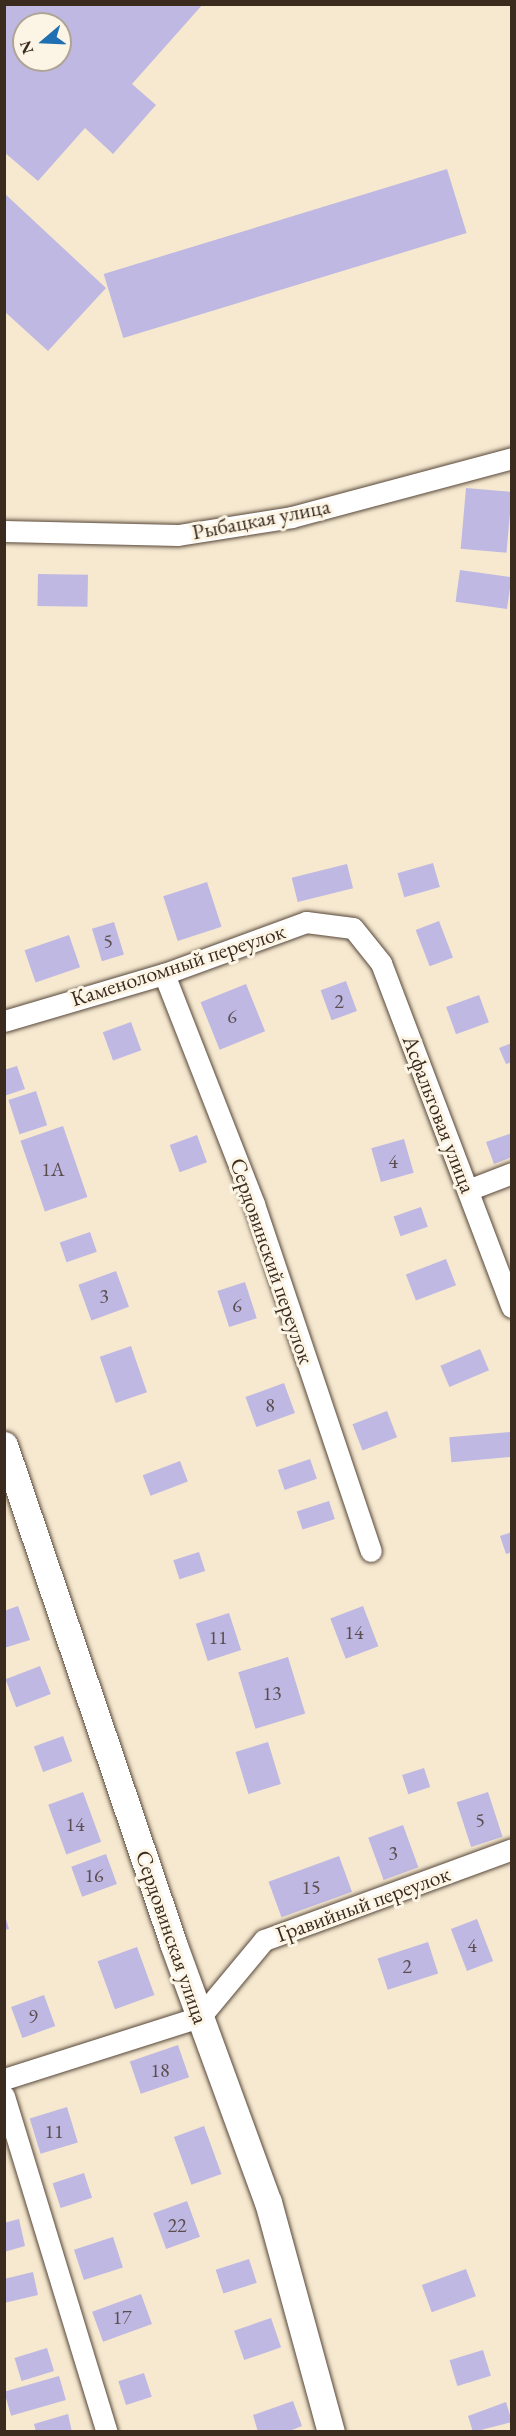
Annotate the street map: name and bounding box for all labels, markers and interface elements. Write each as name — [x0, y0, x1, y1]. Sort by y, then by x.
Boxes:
north arrow — [12, 12, 72, 72]
text: N — [14, 38, 38, 57]
street label: Рыбацкая улица — [190, 493, 332, 545]
street label: Каменоломный переулок — [67, 918, 289, 1012]
house number: 5 — [103, 929, 113, 953]
house number: 2 — [334, 989, 344, 1013]
house number: 6 — [227, 1004, 237, 1028]
street label: Асфальтовая улица — [397, 1031, 481, 1197]
house number: 4 — [388, 1149, 398, 1173]
street label: Сердовинский переулок — [224, 1155, 320, 1367]
house number: 1А — [41, 1157, 65, 1181]
house number: 3 — [99, 1284, 109, 1308]
house number: 6 — [232, 1293, 242, 1317]
house number: 8 — [265, 1393, 275, 1417]
house number: 14 — [344, 1620, 364, 1644]
house number: 11 — [208, 1625, 228, 1649]
house number: 13 — [262, 1681, 282, 1705]
house number: 5 — [475, 1808, 485, 1832]
house number: 14 — [65, 1812, 85, 1836]
house number: 3 — [388, 1841, 398, 1865]
street label: Сердовинская улица — [130, 1847, 214, 2027]
street label: Гравийный переулок — [272, 1860, 454, 1948]
house number: 16 — [84, 1863, 104, 1887]
house number: 15 — [301, 1875, 321, 1899]
house number: 4 — [467, 1933, 477, 1957]
house number: 2 — [402, 1954, 412, 1978]
house number: 9 — [28, 2004, 38, 2028]
house number: 18 — [150, 2058, 170, 2082]
house number: 11 — [44, 2119, 64, 2143]
house number: 22 — [167, 2213, 187, 2237]
house number: 17 — [112, 2305, 132, 2329]

